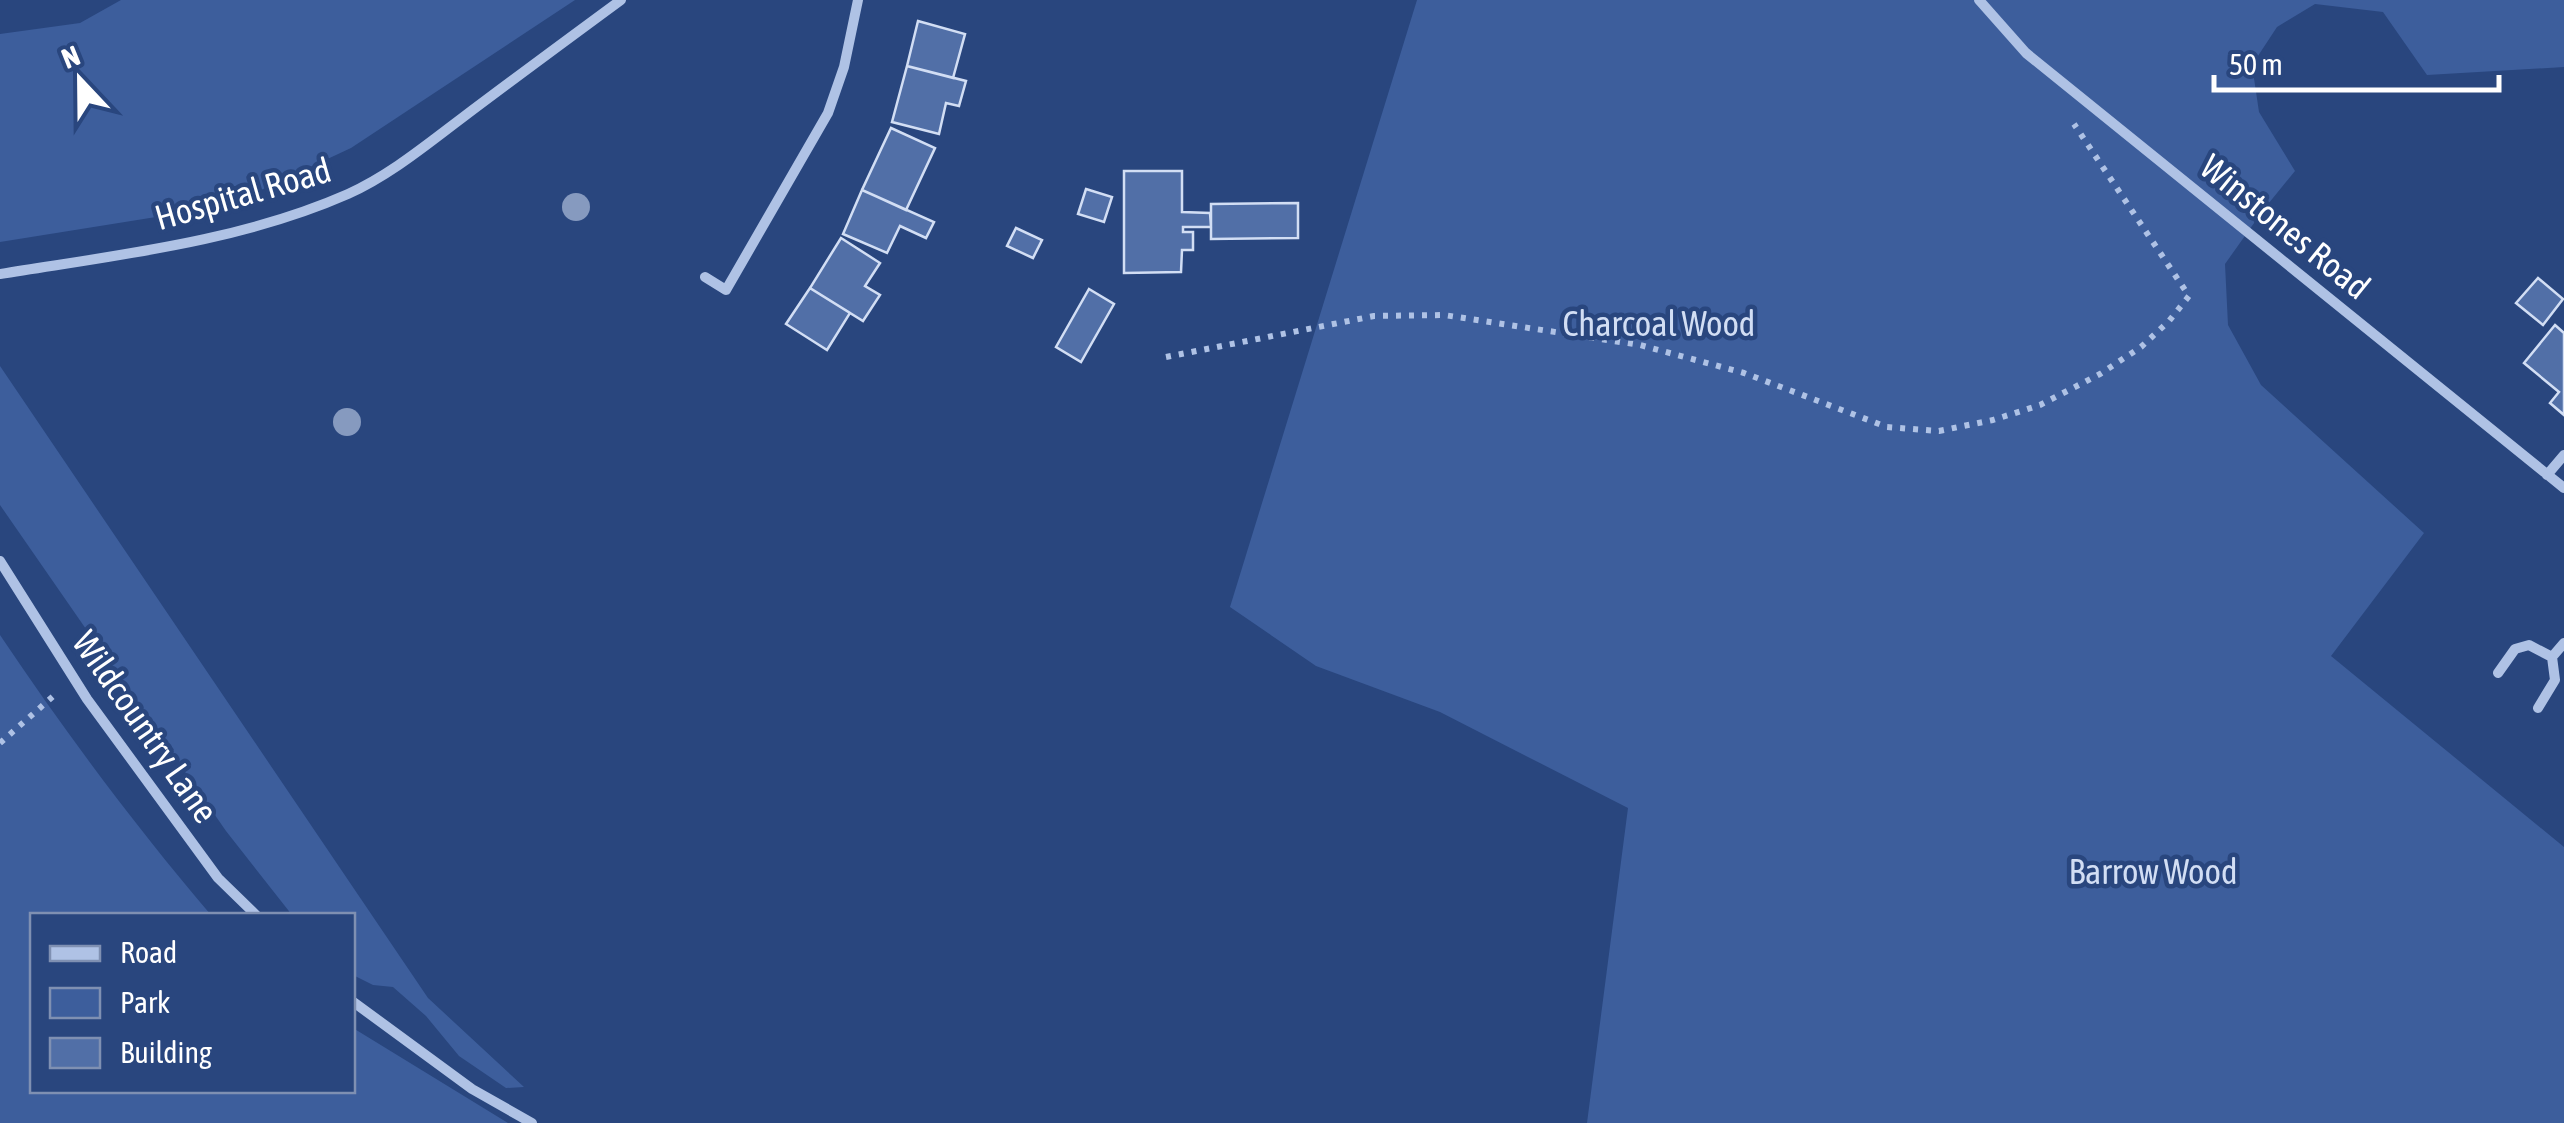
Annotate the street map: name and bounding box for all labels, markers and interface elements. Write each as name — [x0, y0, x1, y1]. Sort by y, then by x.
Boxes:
north arrow — [30, 30, 130, 130]
scale bar — [2214, 30, 2499, 92]
text: N — [57, 39, 84, 75]
text: 50 m — [2229, 47, 2283, 81]
street label: Winstones Road — [2193, 146, 2378, 307]
street label: Hospital Road — [150, 149, 335, 237]
park label: Charcoal Wood — [1563, 303, 1755, 343]
street label: Wildcountry Lane — [65, 623, 227, 830]
park label: Barrow Wood — [2068, 851, 2238, 891]
legend — [30, 913, 355, 1093]
text: Road — [120, 935, 177, 969]
text: Park — [120, 985, 170, 1019]
text: Building — [120, 1035, 212, 1069]

